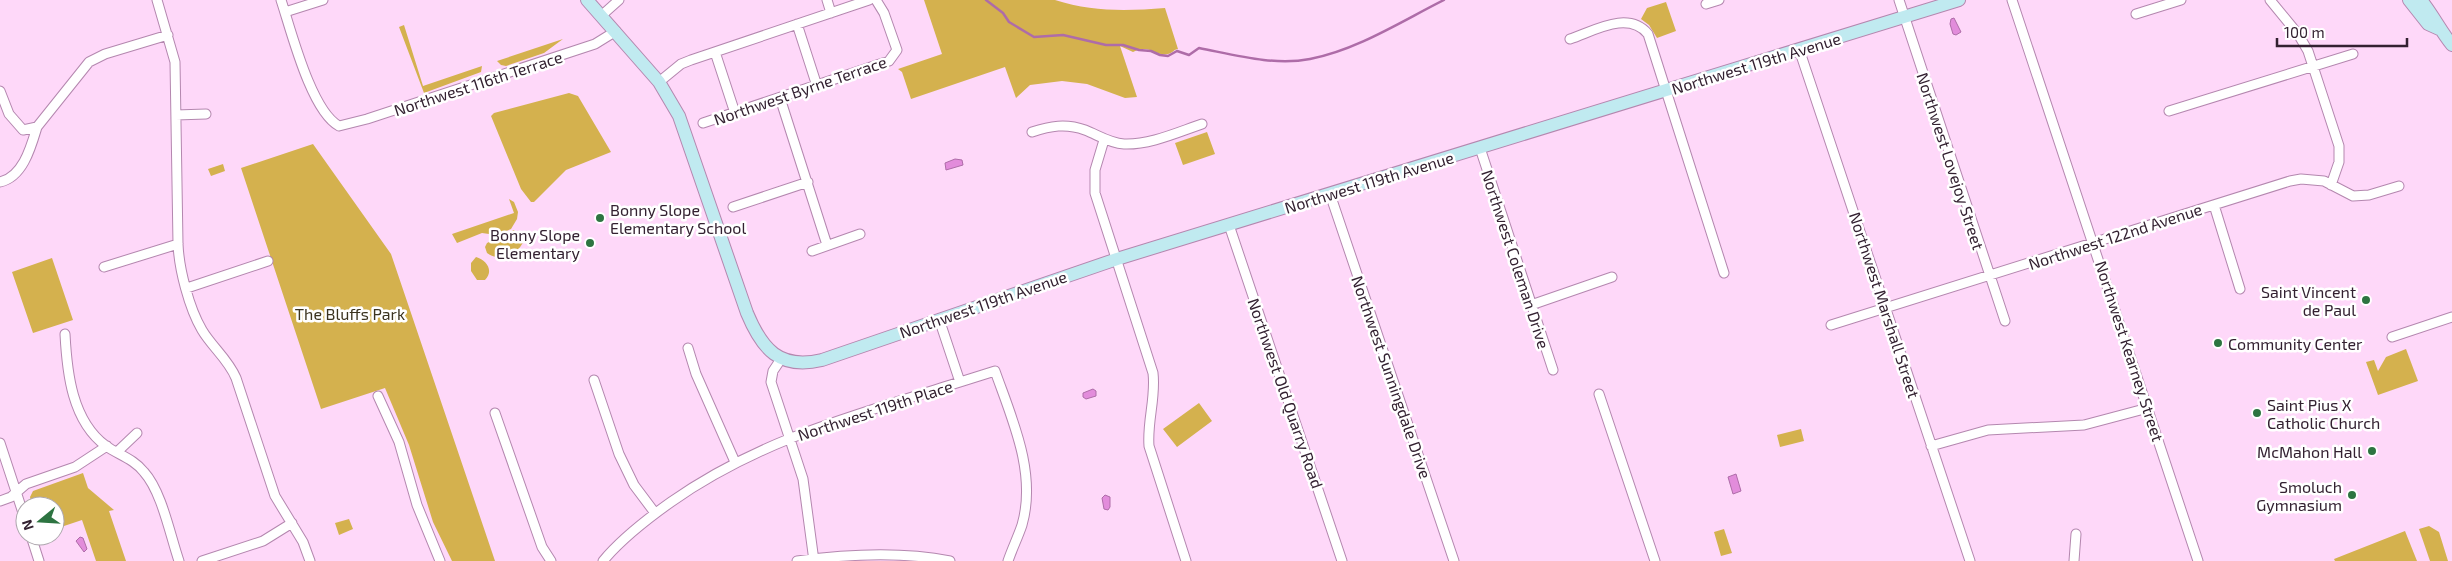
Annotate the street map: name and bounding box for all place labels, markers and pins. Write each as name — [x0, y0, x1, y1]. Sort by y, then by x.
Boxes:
place label: Bonny Slope Elementary School — [610, 200, 746, 237]
marker: Bonny Slope Elementary School — [594, 212, 606, 224]
place label: Bonny Slope Elementary — [490, 225, 581, 262]
marker: Bonny Slope Elementary — [584, 237, 596, 249]
place label: Saint Vincent de Paul — [2261, 282, 2356, 319]
marker: Saint Vincent de Paul — [2360, 294, 2372, 306]
place label: Community Center — [2228, 334, 2363, 353]
marker: Community Center — [2212, 337, 2224, 349]
place label: Saint Pius X Catholic Church — [2267, 395, 2380, 432]
marker: Saint Pius X Catholic Church — [2251, 407, 2263, 419]
place label: McMahon Hall — [2257, 442, 2362, 461]
marker: McMahon Hall — [2366, 445, 2378, 457]
place label: Smoluch Gymnasium — [2256, 477, 2342, 514]
marker: Smoluch Gymnasium — [2346, 489, 2358, 501]

